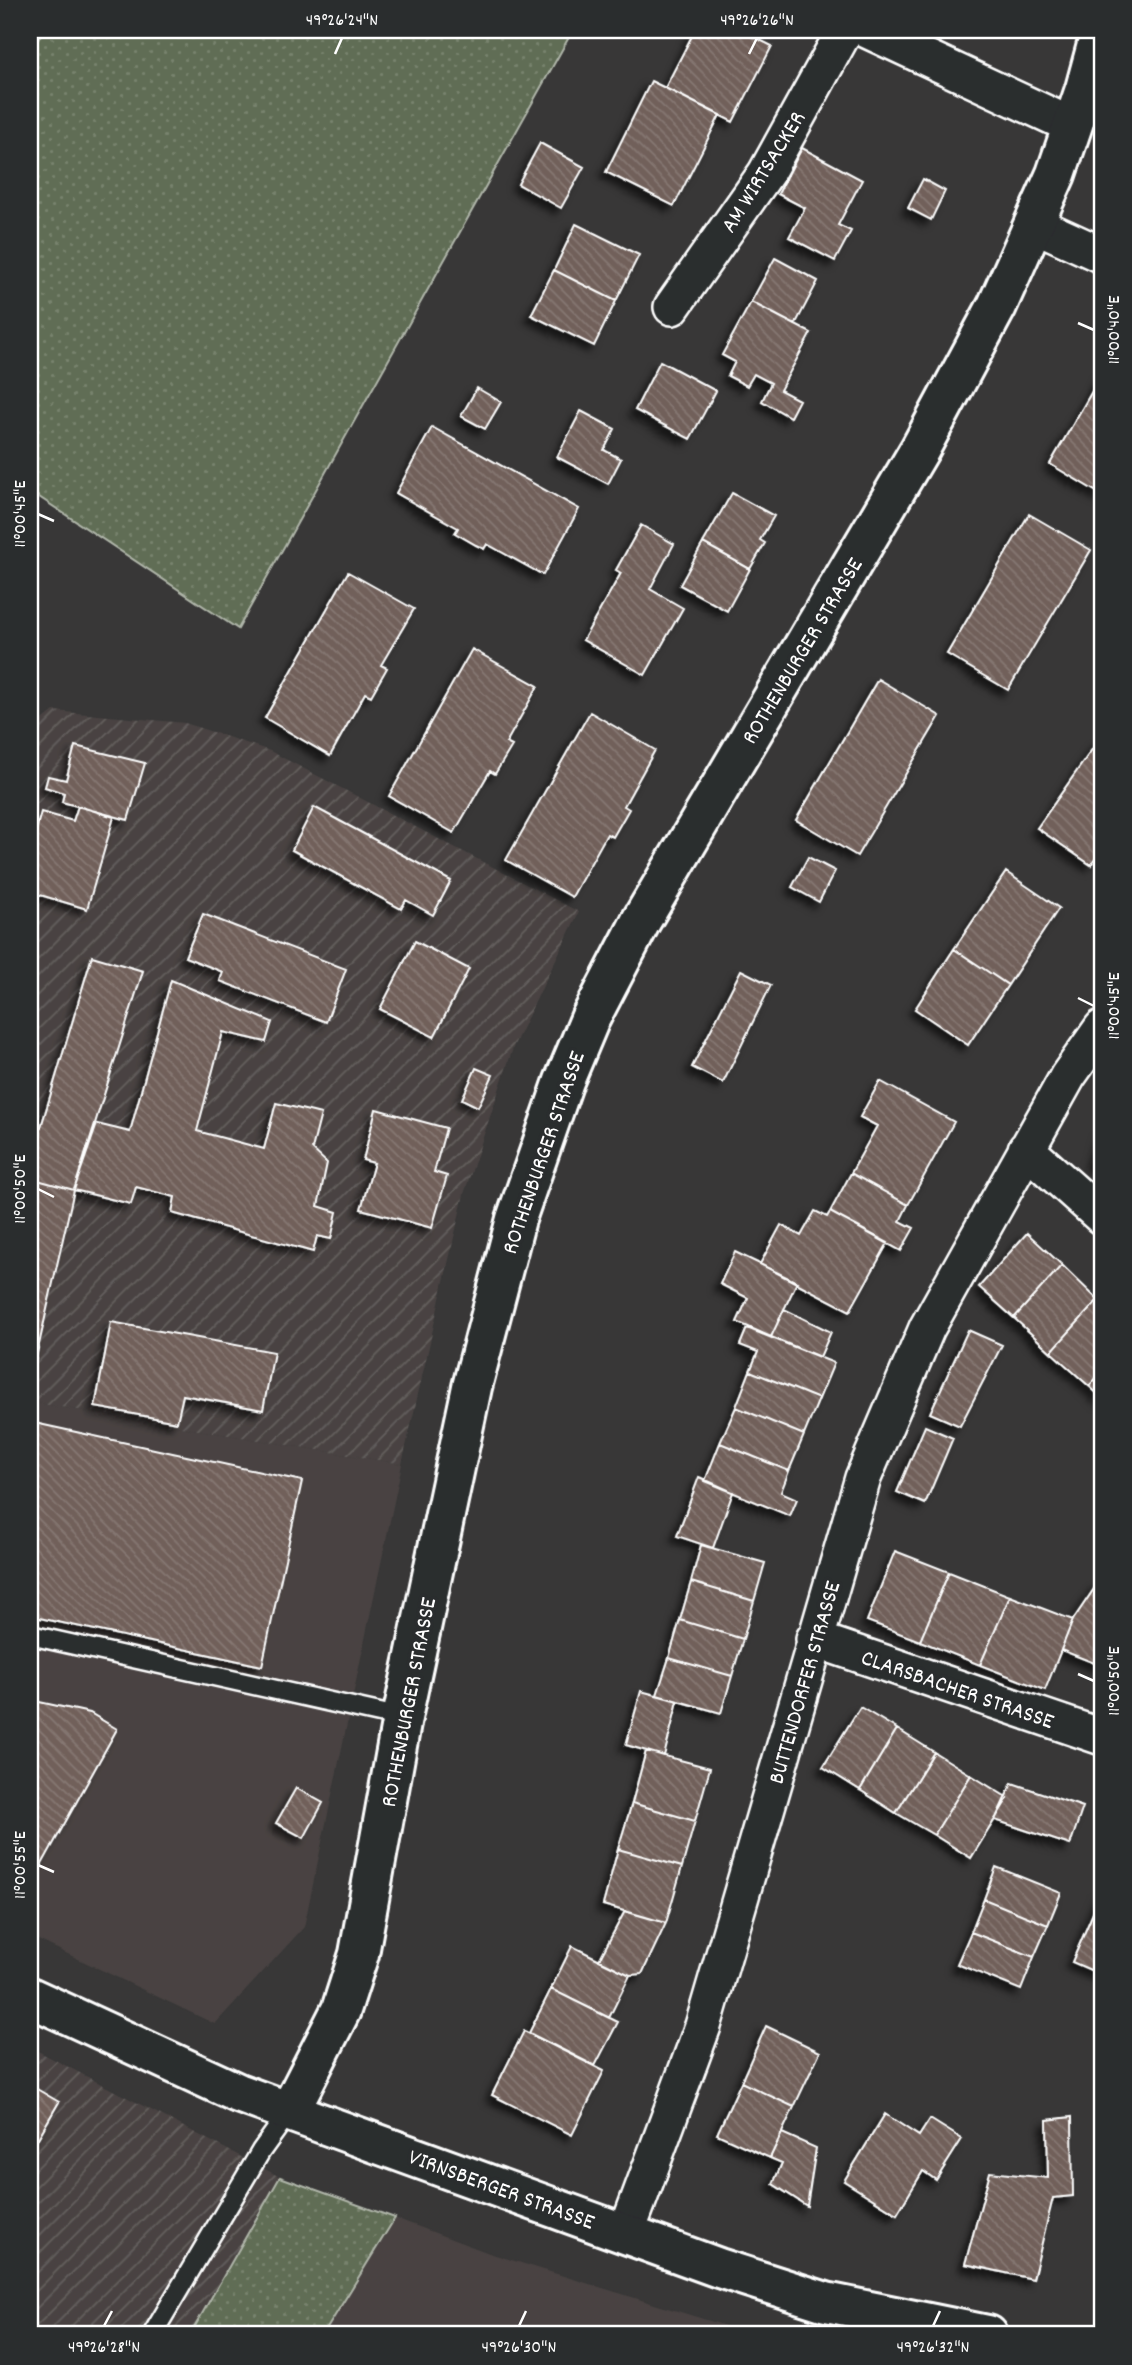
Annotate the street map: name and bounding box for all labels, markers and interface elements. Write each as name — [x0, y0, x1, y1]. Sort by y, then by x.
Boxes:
text: 49°26'24"N — [306, 9, 378, 34]
text: 49°26'26"N — [720, 9, 794, 34]
street label: AM WIRTSACKER — [714, 105, 816, 240]
text: 11°00'40"E — [1103, 296, 1128, 364]
text: 11°00'45"E — [9, 480, 34, 548]
street label: ROTHENBURGER STRASSE — [735, 552, 873, 751]
text: 11°00'45"E — [1103, 972, 1128, 1040]
street label: ROTHENBURGER STRASSE — [495, 1047, 596, 1259]
text: 11°00'50"E — [9, 1154, 34, 1224]
street label: BUTTENDORFER STRASSE — [762, 1577, 851, 1788]
street label: ROTHENBURGER STRASSE — [374, 1595, 447, 1810]
street label: CLARSBACHER STRASSE — [856, 1643, 1058, 1740]
text: 11°00'50"E — [1103, 1646, 1128, 1716]
text: 11°00'55"E — [9, 1831, 34, 1899]
street label: VIRNSBERGER STRASSE — [403, 2142, 599, 2240]
text: 49°26'28"N — [68, 2336, 140, 2361]
text: 49°26'30"N — [482, 2336, 556, 2361]
text: 49°26'32"N — [897, 2336, 969, 2361]

